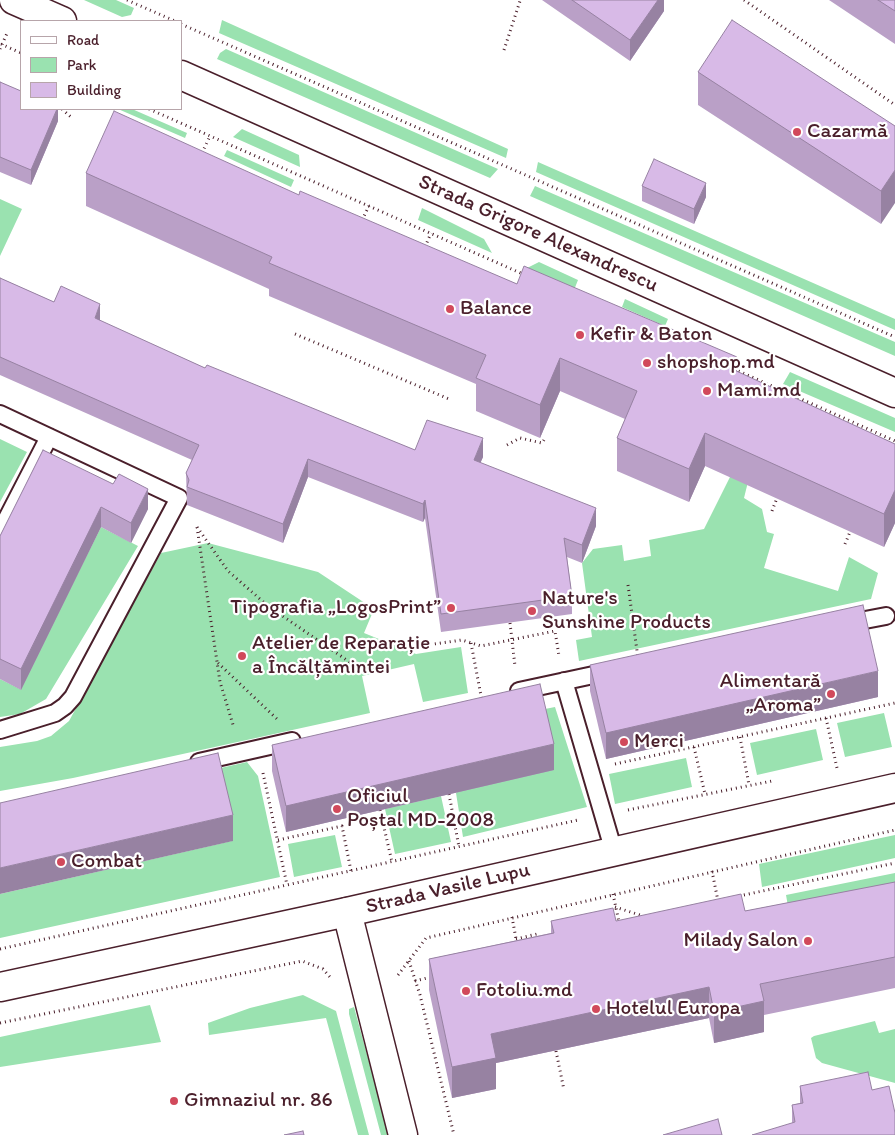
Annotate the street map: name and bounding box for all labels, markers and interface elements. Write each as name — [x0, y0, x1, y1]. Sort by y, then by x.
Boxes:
legend — [20, 20, 182, 110]
text: Road — [67, 31, 99, 49]
text: Park — [67, 56, 97, 74]
text: Building — [67, 81, 121, 99]
place label: Cazarmă — [807, 119, 888, 145]
marker: Cazarmă — [791, 126, 803, 138]
street label: Strada Grigore Alexandrescu — [414, 170, 662, 298]
place label: Balance — [460, 296, 532, 322]
marker: Balance — [444, 303, 456, 315]
place label: Kefir & Baton — [590, 322, 712, 348]
marker: Kefir & Baton — [574, 329, 586, 341]
place label: shopshop.md — [657, 350, 775, 376]
marker: shopshop.md — [641, 357, 653, 369]
place label: Mami.md — [717, 378, 801, 404]
marker: Mami.md — [701, 385, 713, 397]
place label: Nature's Sunshine Products — [542, 586, 711, 636]
place label: Tipografia „LogosPrint” — [230, 595, 441, 621]
marker: Tipografia „LogosPrint” — [445, 602, 457, 614]
marker: Nature's Sunshine Products — [526, 605, 538, 617]
place label: Atelier de Reparație a Încălțămintei — [252, 631, 430, 681]
marker: Atelier de Reparație a Încălțămintei — [236, 650, 248, 662]
place label: Alimentară „Aroma” — [720, 669, 821, 719]
marker: Alimentară „Aroma” — [825, 688, 837, 700]
place label: Merci — [634, 729, 684, 755]
marker: Merci — [618, 736, 630, 748]
place label: Oficiul Poștal MD-2008 — [347, 784, 494, 834]
marker: Oficiul Poștal MD-2008 — [331, 803, 343, 815]
place label: Combat — [71, 849, 142, 875]
marker: Combat — [55, 856, 67, 868]
street label: Strada Vasile Lupu — [364, 858, 532, 920]
place label: Milady Salon — [683, 928, 798, 954]
marker: Milady Salon — [802, 935, 814, 947]
place label: Fotoliu.md — [476, 978, 573, 1004]
marker: Fotoliu.md — [460, 985, 472, 997]
place label: Hotelul Europa — [606, 996, 741, 1022]
marker: Hotelul Europa — [590, 1003, 602, 1015]
place label: Gimnaziul nr. 86 — [184, 1088, 333, 1114]
marker: Gimnaziul nr. 86 — [168, 1095, 180, 1107]

